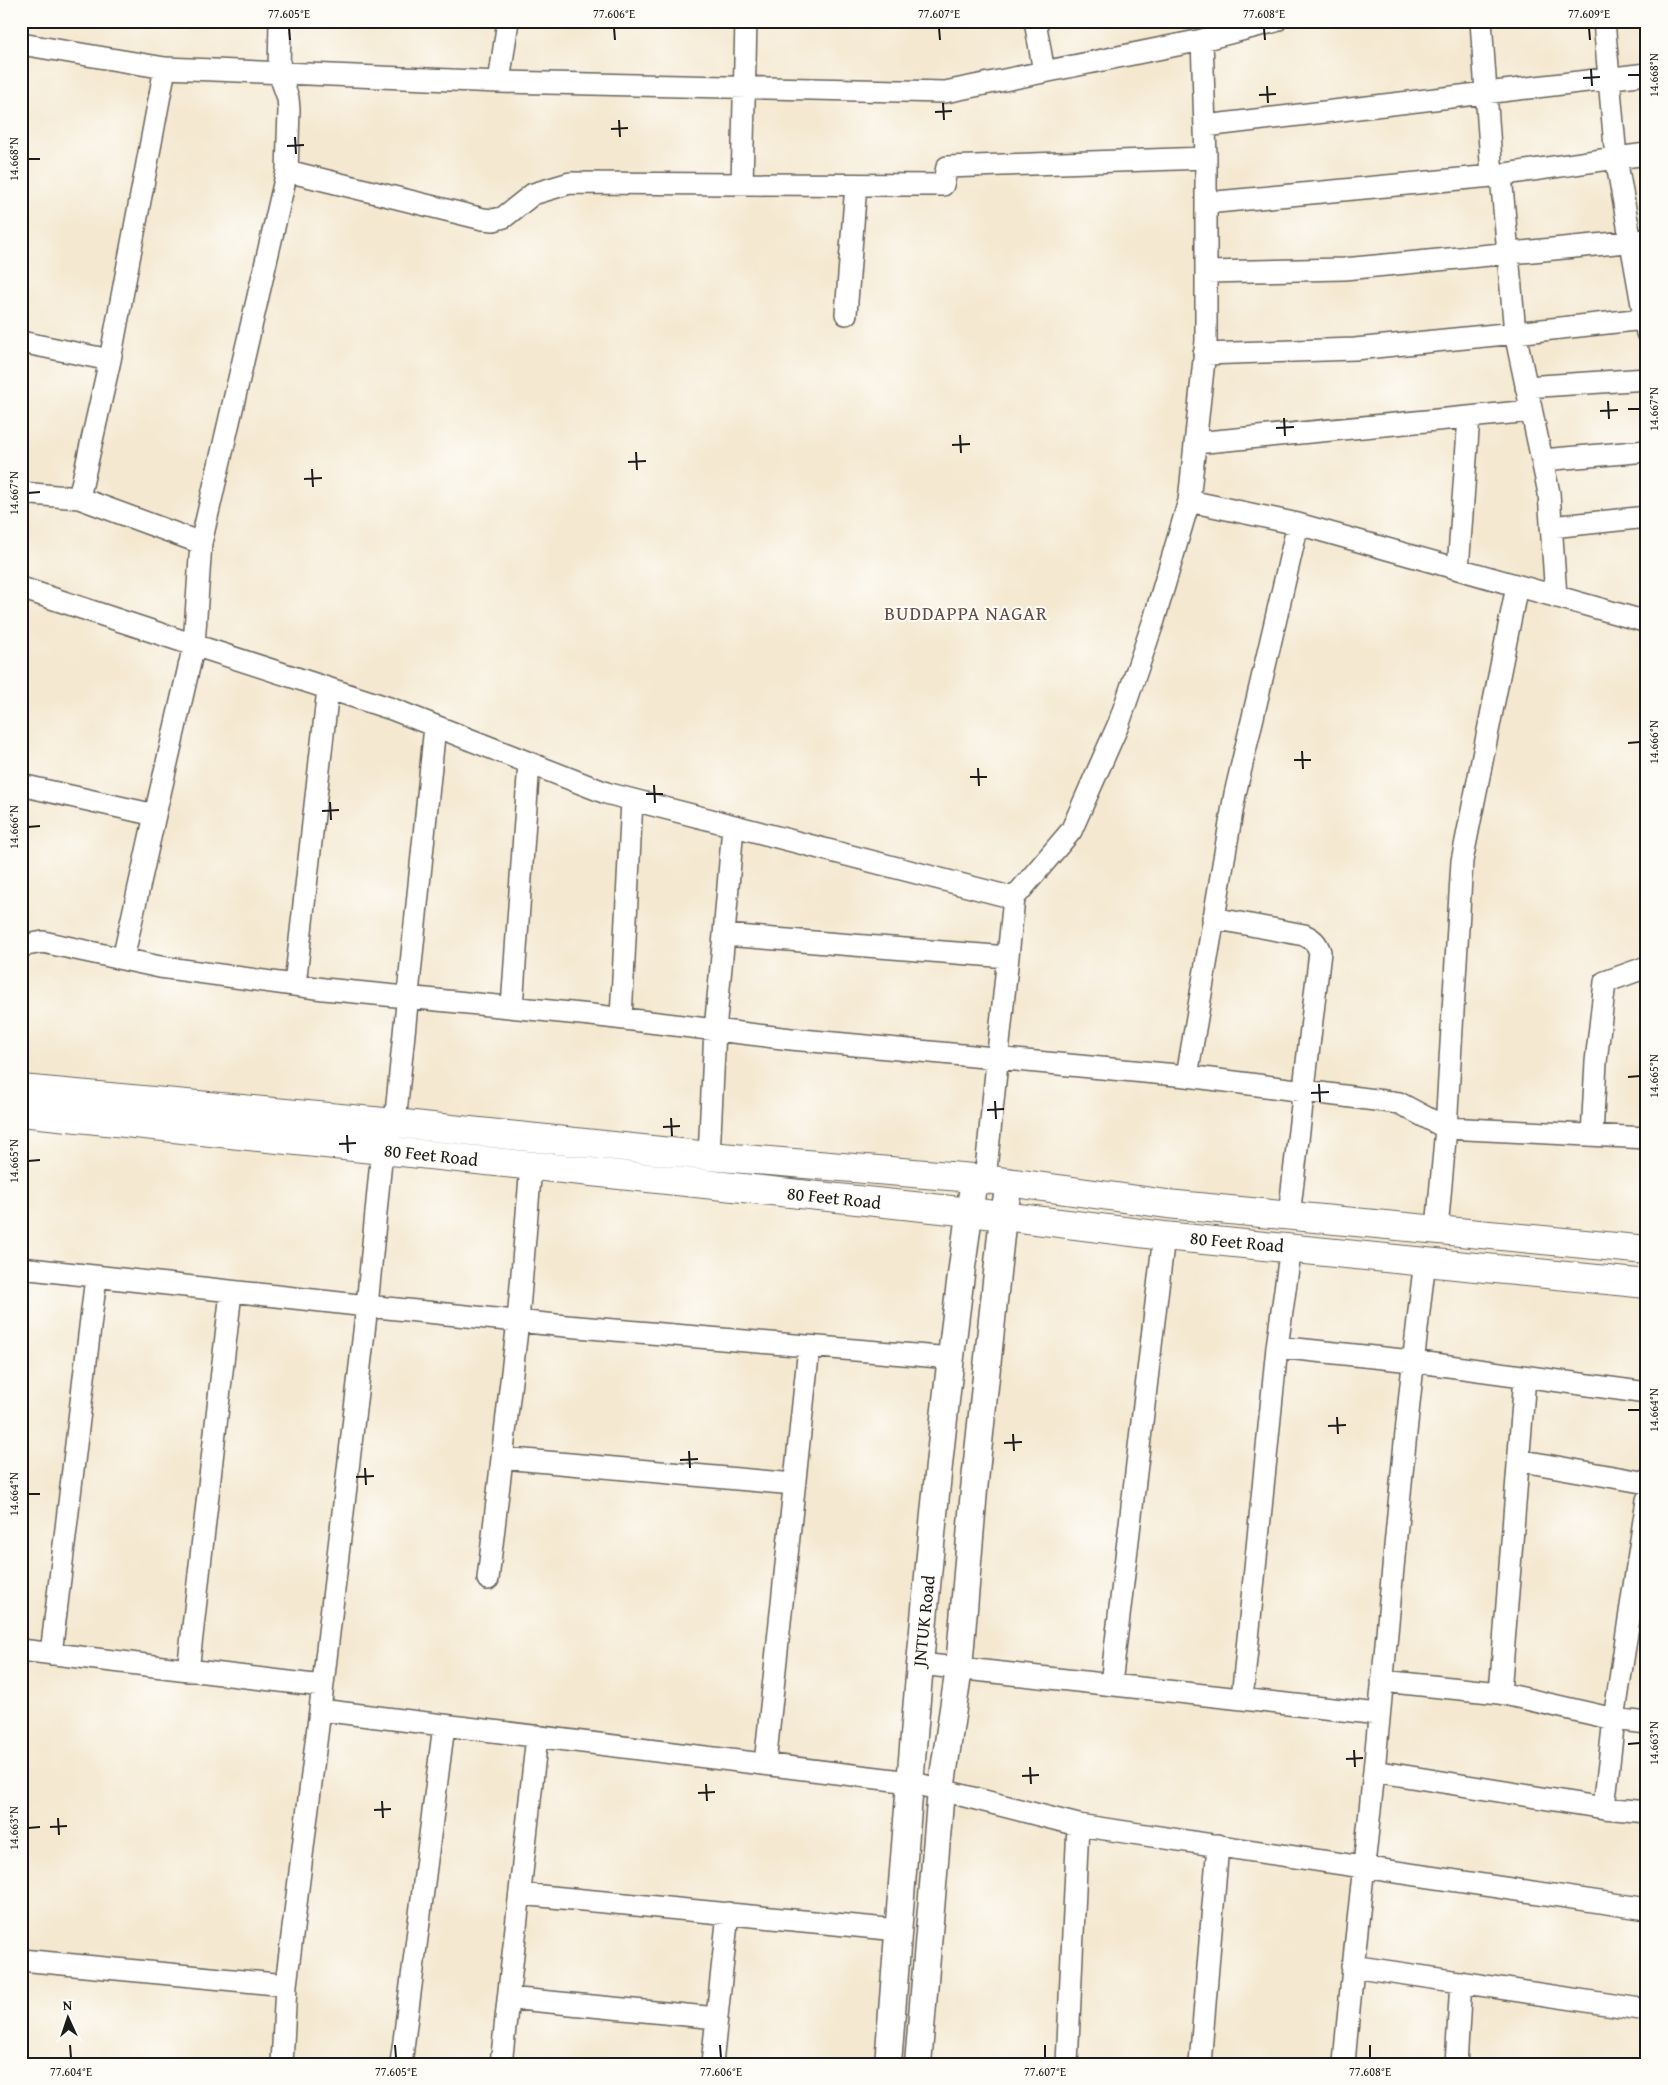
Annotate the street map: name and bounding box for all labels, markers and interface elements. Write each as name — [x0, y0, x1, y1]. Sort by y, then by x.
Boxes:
text: 77.605°E — [268, 5, 310, 22]
text: 77.606°E — [593, 5, 635, 22]
text: 77.607°E — [918, 5, 960, 22]
text: 77.608°E — [1243, 5, 1285, 22]
text: 77.609°E — [1568, 5, 1610, 22]
text: 14.668°N — [1645, 53, 1662, 97]
text: 14.668°N — [5, 137, 22, 181]
text: 14.667°N — [1645, 387, 1662, 431]
text: 14.667°N — [5, 471, 22, 515]
district label: BUDDAPPA NAGAR — [884, 599, 1048, 627]
text: 14.666°N — [1645, 720, 1662, 764]
text: 14.666°N — [5, 805, 22, 849]
text: 14.665°N — [1645, 1054, 1662, 1098]
street label: 80 Feet Road — [383, 1136, 480, 1173]
text: 14.665°N — [5, 1139, 22, 1183]
street label: 80 Feet Road — [786, 1179, 883, 1216]
street label: 80 Feet Road — [1189, 1224, 1286, 1259]
text: 14.664°N — [1645, 1388, 1662, 1432]
text: 14.664°N — [5, 1472, 22, 1516]
street label: JNTUK Road — [905, 1574, 942, 1670]
text: 14.663°N — [1645, 1721, 1662, 1765]
text: 14.663°N — [5, 1806, 22, 1850]
north arrow — [42, 1992, 92, 2042]
text: N — [62, 1995, 73, 2015]
text: 77.604°E — [50, 2063, 92, 2080]
text: 77.605°E — [375, 2063, 417, 2080]
text: 77.606°E — [700, 2063, 742, 2080]
text: 77.607°E — [1024, 2063, 1066, 2080]
text: 77.608°E — [1349, 2063, 1391, 2080]

